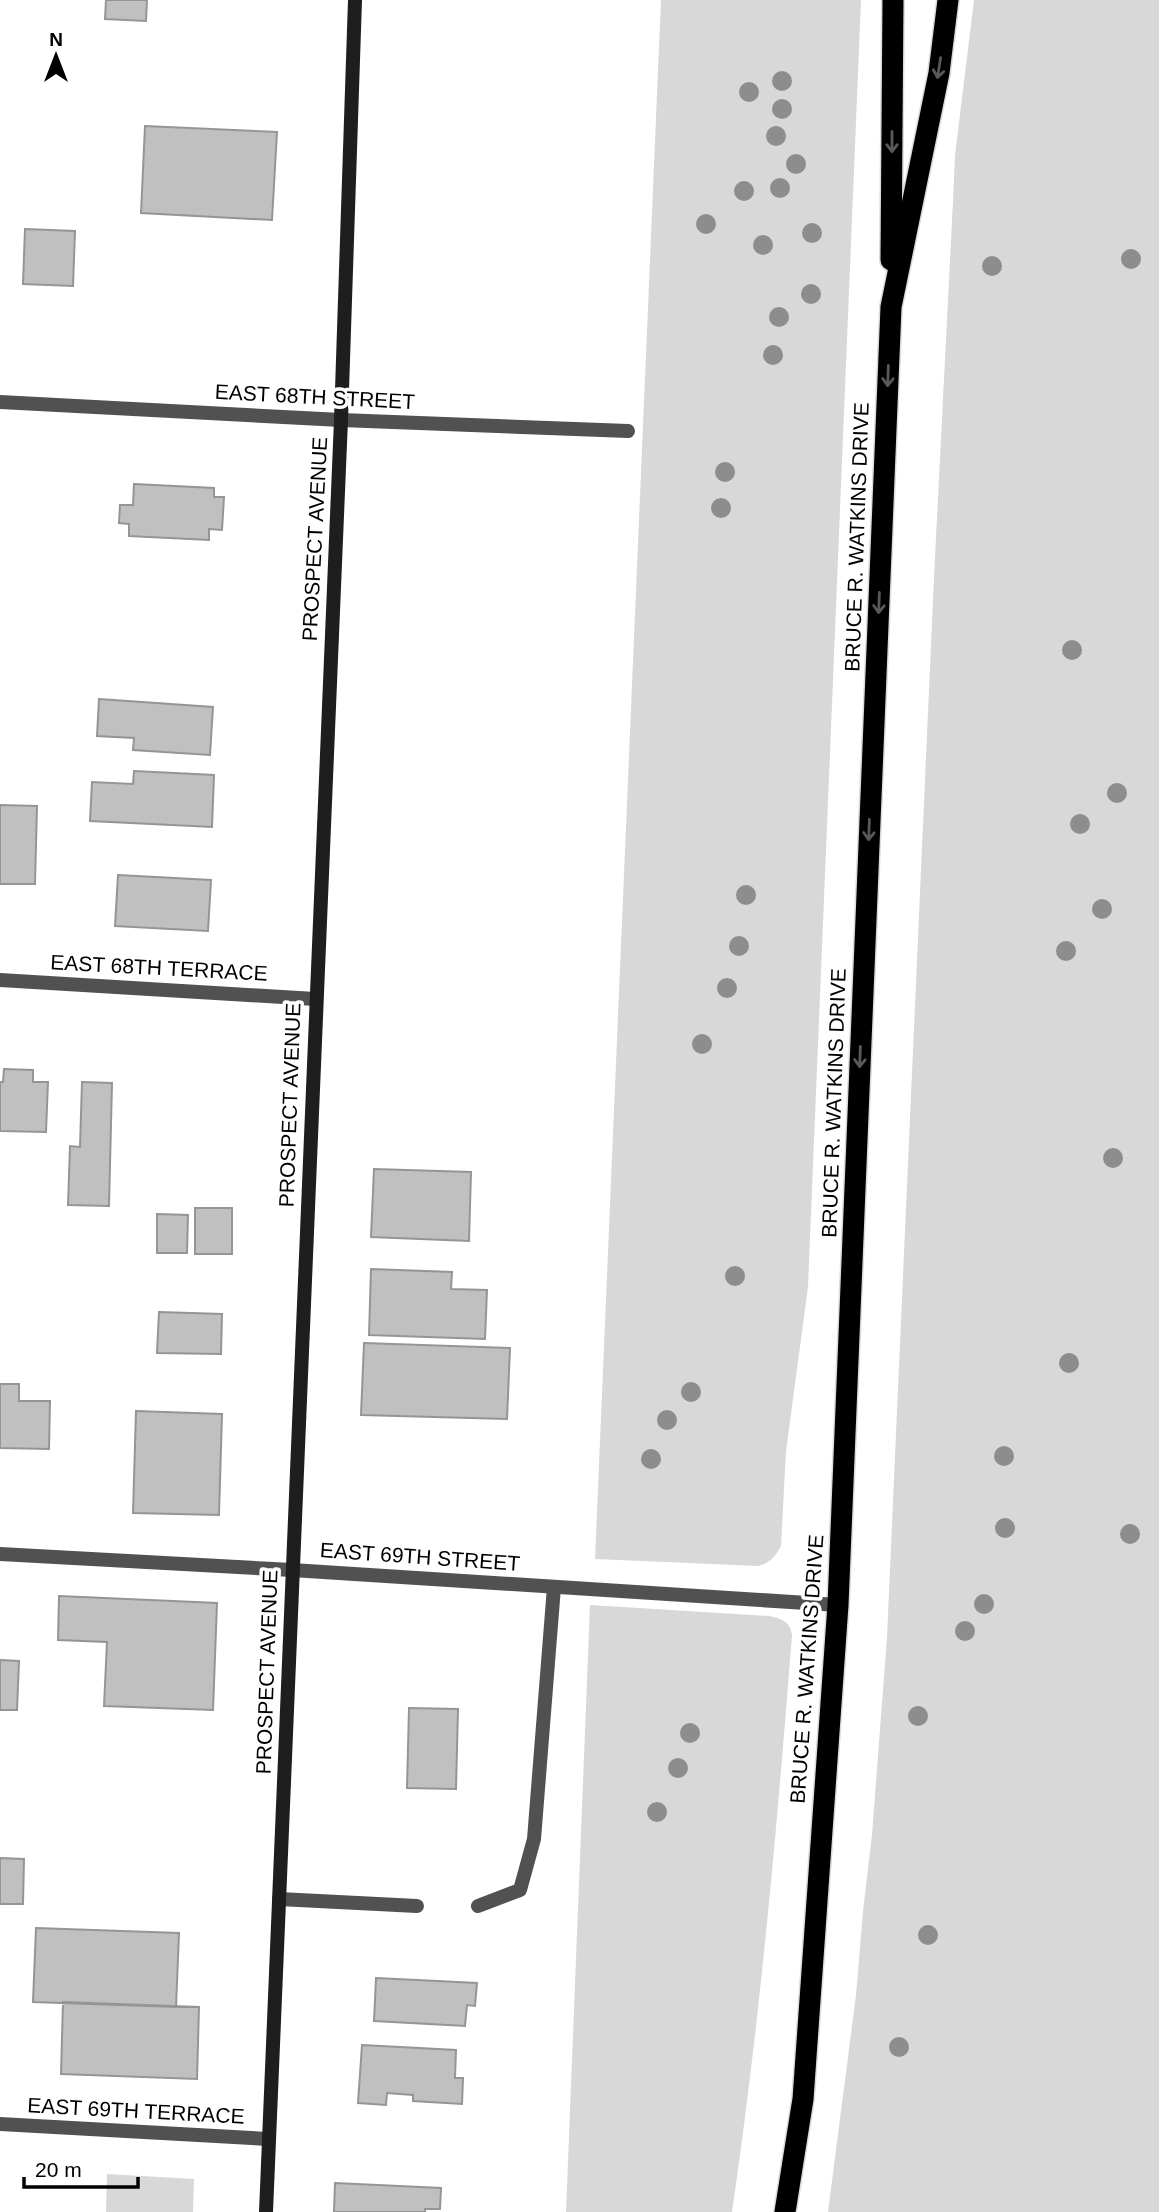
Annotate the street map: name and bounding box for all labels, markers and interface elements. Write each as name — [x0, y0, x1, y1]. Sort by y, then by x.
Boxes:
north arrow — [21, 21, 91, 91]
text: N — [49, 29, 63, 50]
one-way arrow — [932, 56, 945, 79]
one-way arrow — [885, 130, 899, 153]
one-way arrow — [882, 364, 895, 387]
street label: EAST 68TH STREET — [214, 380, 416, 413]
street label: BRUCE R. WATKINS DRIVE — [840, 402, 873, 672]
street label: PROSPECT AVENUE — [298, 436, 331, 642]
one-way arrow — [872, 591, 885, 614]
one-way arrow — [863, 818, 876, 841]
street label: EAST 68TH TERRACE — [50, 950, 268, 985]
street label: BRUCE R. WATKINS DRIVE — [817, 968, 850, 1238]
street label: PROSPECT AVENUE — [274, 1002, 305, 1208]
one-way arrow — [854, 1046, 867, 1069]
street label: BRUCE R. WATKINS DRIVE — [786, 1534, 827, 1804]
street label: EAST 69TH STREET — [319, 1538, 521, 1575]
street label: PROSPECT AVENUE — [251, 1569, 282, 1775]
street label: EAST 69TH TERRACE — [27, 2093, 245, 2128]
scale bar — [24, 2146, 138, 2190]
text: 20 m — [35, 2158, 82, 2181]

